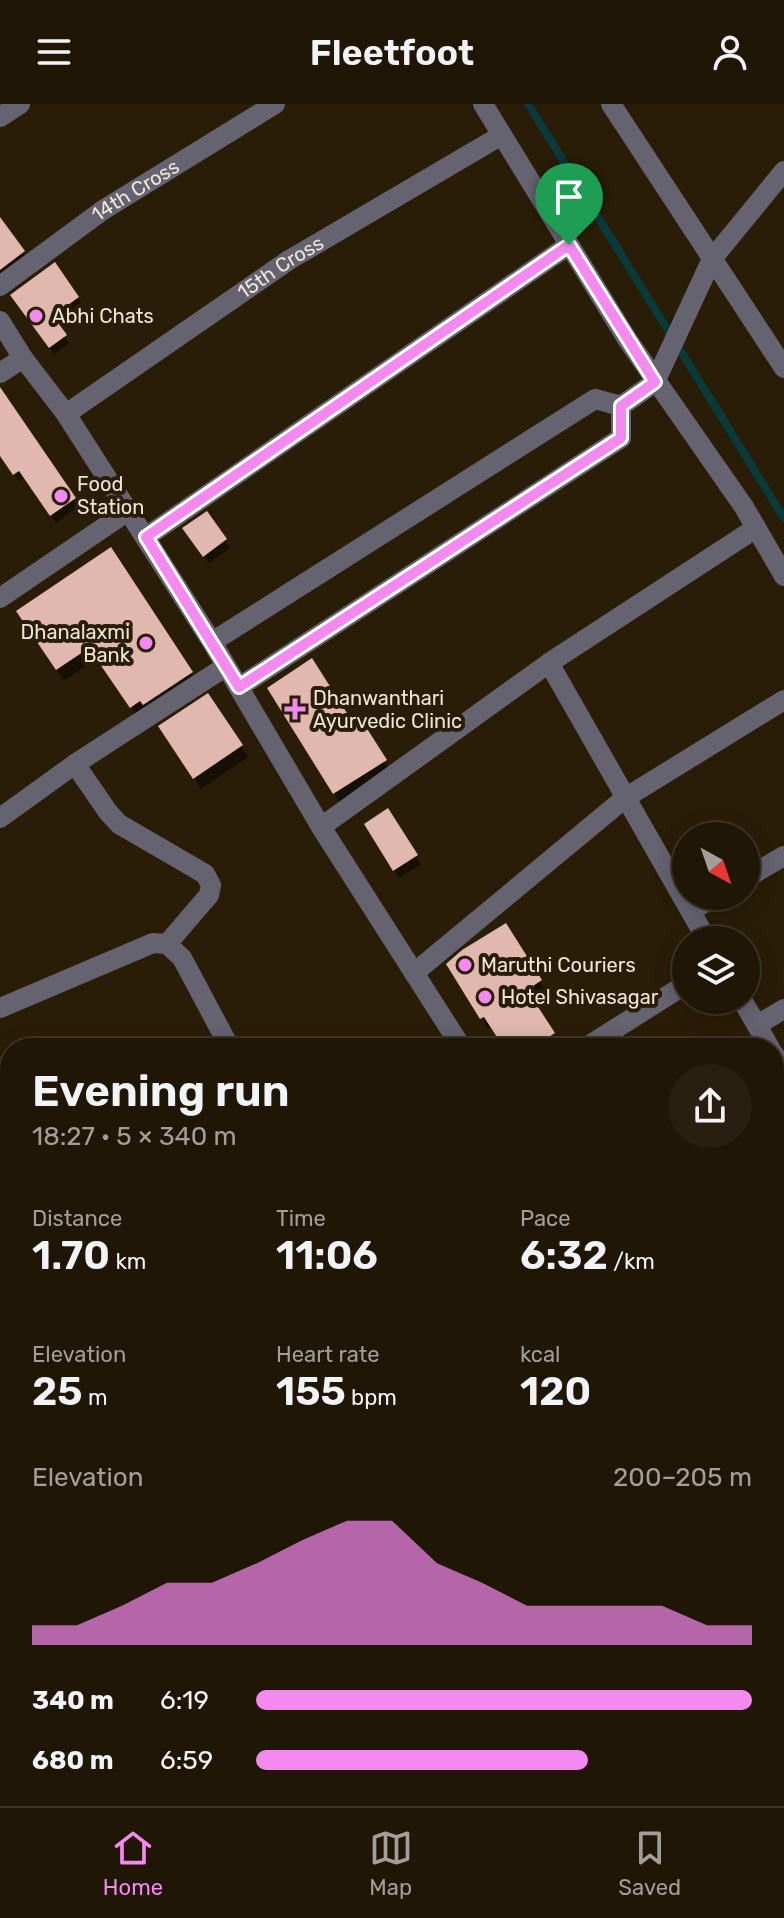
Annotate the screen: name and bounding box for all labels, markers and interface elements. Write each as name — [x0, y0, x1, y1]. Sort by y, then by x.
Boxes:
icon: menu — [32, 30, 76, 74]
icon: person — [708, 30, 752, 74]
text: Fleetfoot — [310, 31, 474, 74]
street label: 14th Cross — [87, 154, 184, 226]
pin — [535, 163, 603, 245]
icon: arrive — [547, 175, 591, 219]
street label: 15th Cross — [233, 230, 328, 304]
place label: Abhi Chats — [52, 304, 154, 328]
marker: Abhi Chats — [27, 307, 45, 325]
place label: Food Station — [77, 472, 144, 519]
marker: Food Station — [52, 487, 70, 505]
place label: Dhanalaxmi Bank — [21, 620, 131, 667]
marker: Dhanalaxmi Bank — [137, 634, 155, 652]
place label: Dhanwanthari Ayurvedic Clinic — [313, 686, 462, 733]
marker: Dhanwanthari Ayurvedic Clinic — [284, 698, 306, 720]
north arrow — [672, 822, 760, 910]
map controls — [672, 822, 760, 1014]
button: layers — [672, 926, 760, 1014]
place label: Maruthi Couriers — [481, 953, 636, 977]
marker: Maruthi Couriers — [456, 956, 474, 974]
place label: Hotel Shivasagar — [501, 985, 659, 1009]
marker: Hotel Shivasagar — [476, 988, 494, 1006]
button: share — [668, 1064, 752, 1148]
text: Evening run — [32, 1065, 290, 1117]
text: 18:27 · 5 × 340 m — [32, 1121, 237, 1152]
text: Distance — [32, 1205, 122, 1232]
text: Time — [276, 1205, 326, 1232]
text: Pace — [520, 1205, 571, 1232]
text: 1.70 — [32, 1232, 110, 1279]
text: 11:06 — [276, 1232, 378, 1279]
text: 6:32 — [520, 1232, 608, 1279]
text: km — [110, 1248, 146, 1275]
text: /km — [608, 1248, 655, 1275]
text: Elevation — [32, 1341, 126, 1368]
text: Heart rate — [276, 1341, 380, 1368]
text: kcal — [520, 1341, 560, 1368]
text: 25 — [32, 1368, 83, 1415]
text: 155 — [276, 1368, 346, 1415]
text: 120 — [520, 1368, 591, 1415]
text: m — [83, 1384, 108, 1411]
text: bpm — [346, 1384, 397, 1411]
text: Elevation — [32, 1462, 143, 1493]
text: 200–205 m — [613, 1462, 752, 1493]
text: 340 m — [32, 1685, 114, 1716]
text: 6:19 — [160, 1685, 209, 1716]
text: 680 m — [32, 1745, 114, 1776]
text: 6:59 — [160, 1745, 213, 1776]
tab: Home — [103, 1826, 163, 1901]
tab: Map — [369, 1826, 413, 1901]
tab: Saved — [618, 1826, 681, 1901]

